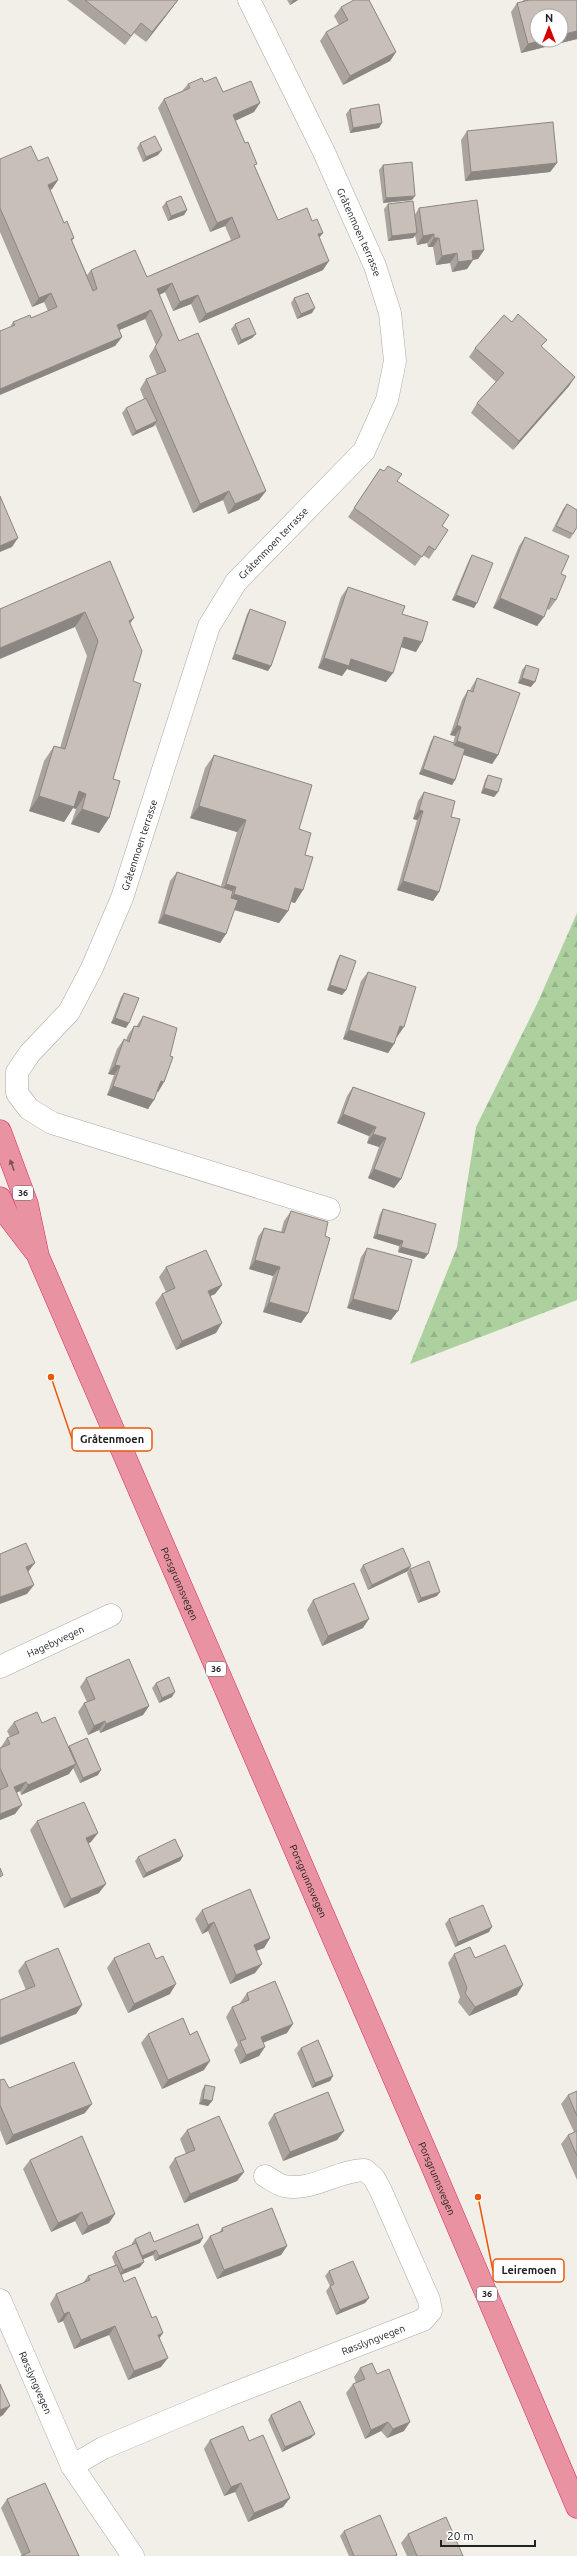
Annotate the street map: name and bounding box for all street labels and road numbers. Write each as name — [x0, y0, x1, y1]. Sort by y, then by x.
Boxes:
street label: Gråtenmoen terrasse — [335, 186, 383, 278]
street label: Gråtenmoen terrasse — [236, 505, 310, 581]
street label: Gråtenmoen terrasse — [120, 798, 159, 892]
road number: 36 — [13, 1186, 33, 1200]
street label: Porsgrunnsvegen — [159, 1546, 200, 1622]
street label: Hagebyvegen — [25, 1624, 86, 1660]
road number: 36 — [206, 1662, 226, 1676]
street label: Porsgrunnsvegen — [288, 1843, 329, 1919]
street label: Porsgrunnsvegen — [416, 2140, 457, 2217]
road number: 36 — [477, 2287, 497, 2301]
street label: Røsslyngvegen — [340, 2323, 407, 2357]
street label: Røsslyngvegen — [17, 2350, 54, 2416]

